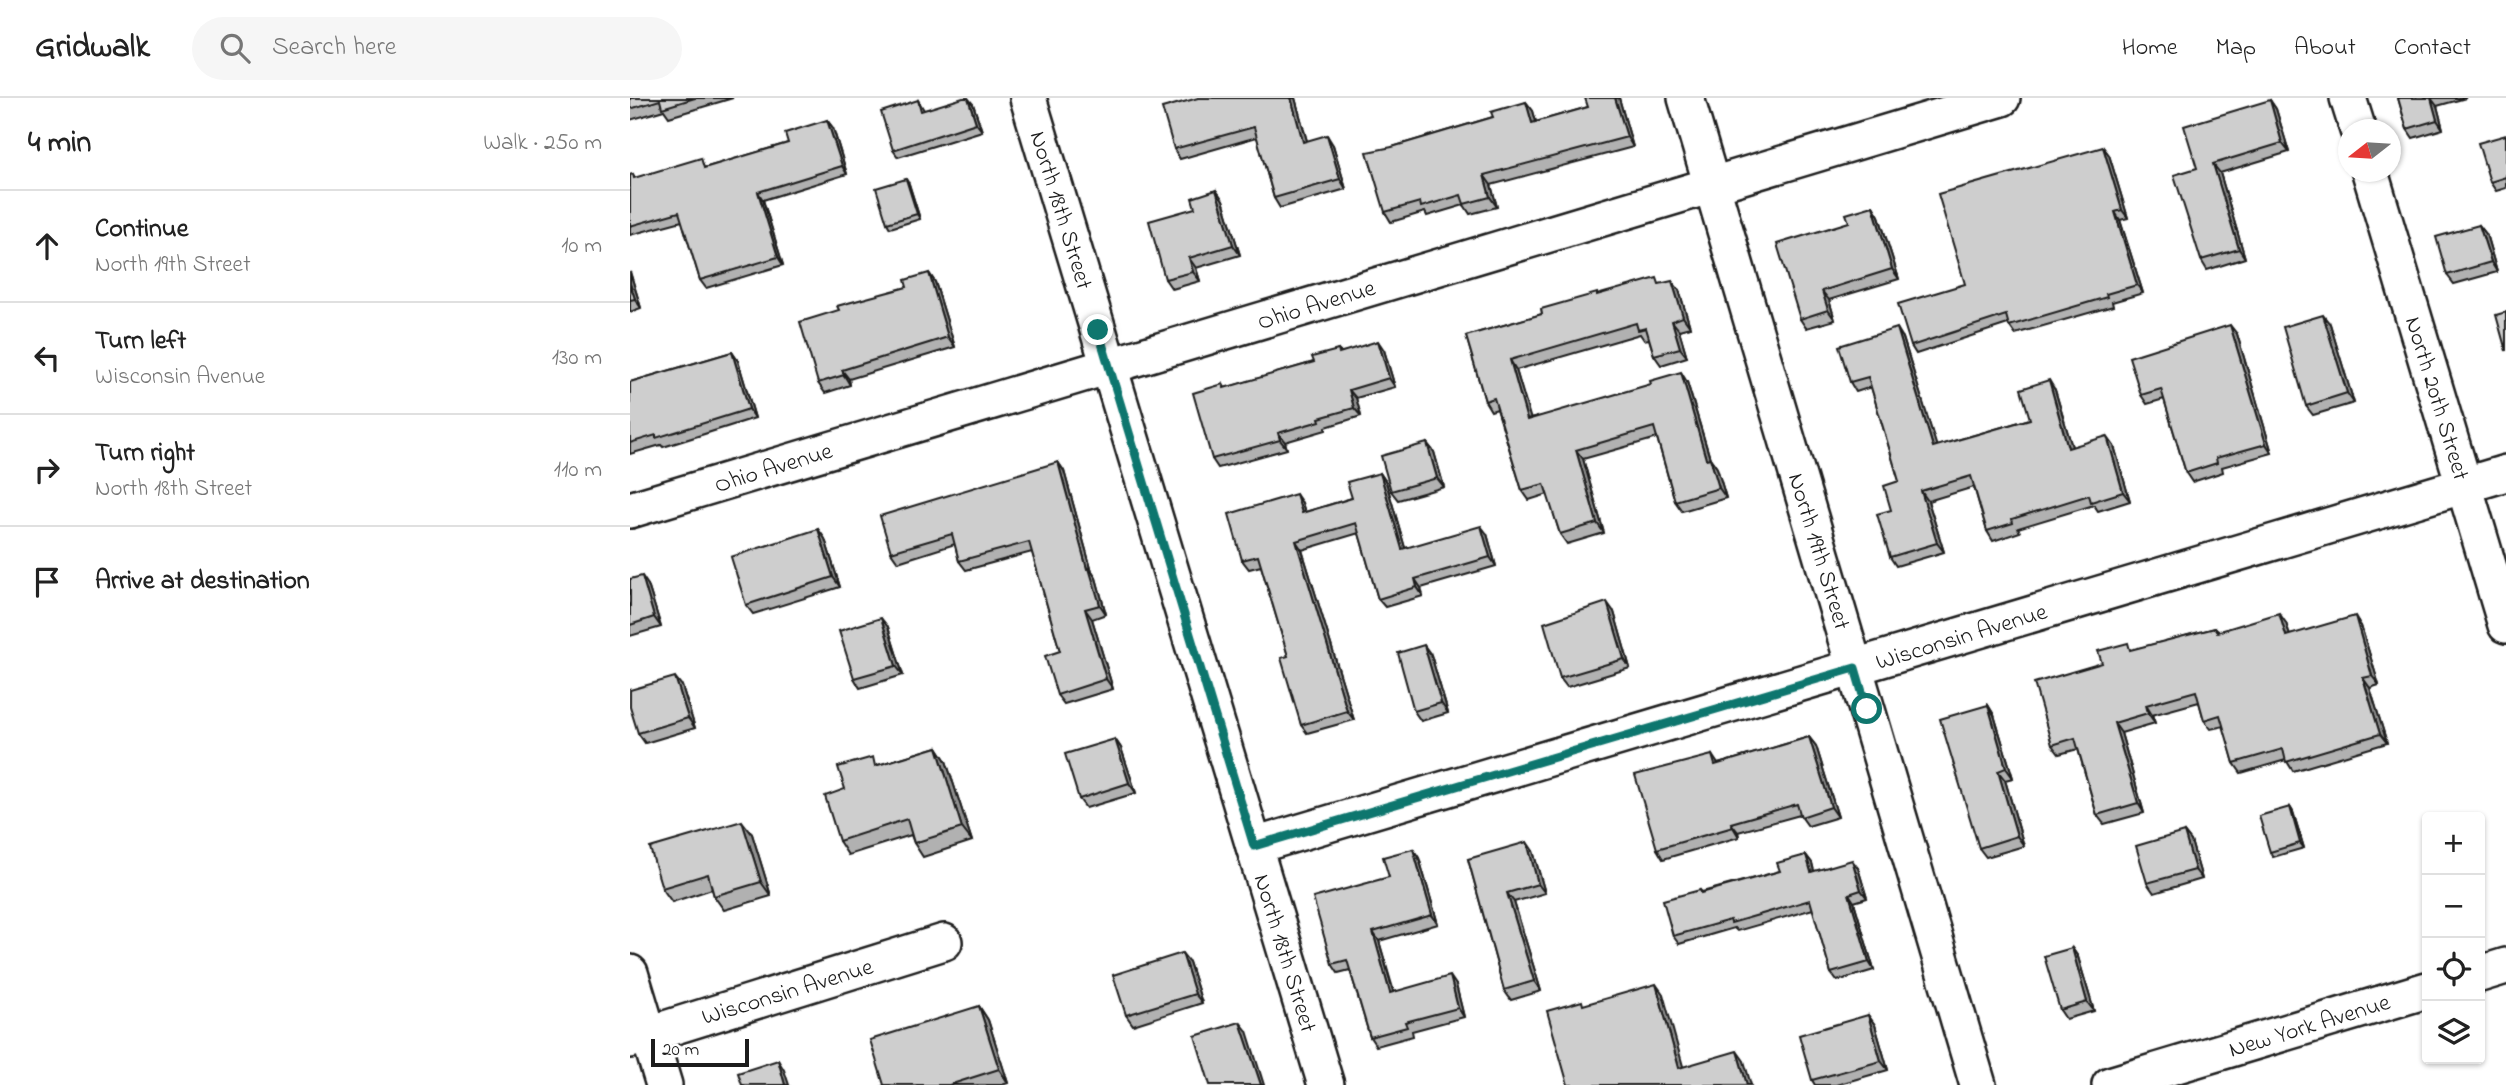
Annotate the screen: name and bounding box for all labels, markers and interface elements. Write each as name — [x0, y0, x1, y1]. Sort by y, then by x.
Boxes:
search box — [192, 17, 682, 80]
text: Gridwalk — [35, 24, 150, 72]
icon: search — [216, 29, 254, 67]
text: Search here — [272, 29, 396, 67]
text: Home — [2122, 31, 2178, 66]
text: Map — [2216, 31, 2256, 66]
text: About — [2294, 31, 2356, 66]
text: Contact — [2394, 31, 2471, 66]
north arrow — [2338, 119, 2401, 182]
text: 4 min — [28, 122, 91, 166]
text: Walk · 250 m — [483, 127, 602, 160]
street label: North 18th Street — [1019, 127, 1100, 294]
text: Continue — [95, 211, 188, 249]
icon: ahead — [28, 227, 66, 265]
text: 10 m — [561, 230, 602, 263]
text: North 19th Street — [95, 249, 251, 282]
street label: Ohio Avenue — [1253, 272, 1380, 341]
street label: North 20th Street — [2394, 312, 2477, 485]
route end — [1082, 314, 1113, 345]
text: Turn left — [95, 323, 186, 361]
icon: left — [28, 339, 66, 377]
text: 130 m — [552, 342, 602, 375]
text: Wisconsin Avenue — [95, 361, 265, 394]
text: Turn right — [95, 435, 195, 473]
street label: Ohio Avenue — [710, 435, 837, 504]
icon: right — [28, 451, 66, 489]
text: 110 m — [554, 454, 602, 487]
street label: North 19th Street — [1777, 469, 1858, 634]
text: North 18th Street — [95, 473, 252, 506]
icon: arrive — [28, 563, 66, 601]
text: Arrive at destination — [95, 563, 310, 601]
street label: Wisconsin Avenue — [1872, 596, 2052, 681]
route start — [1851, 693, 1882, 724]
map controls — [2422, 812, 2485, 1064]
button: + — [2422, 812, 2485, 875]
street label: North 18th Street — [1243, 870, 1324, 1037]
button: − — [2422, 875, 2485, 938]
button: locate — [2422, 938, 2485, 1001]
street label: Wisconsin Avenue — [698, 951, 878, 1036]
street label: New York Avenue — [2225, 986, 2395, 1069]
button: layers — [2422, 1001, 2485, 1064]
scale bar — [651, 1036, 749, 1068]
text: 20 m — [662, 1037, 699, 1064]

